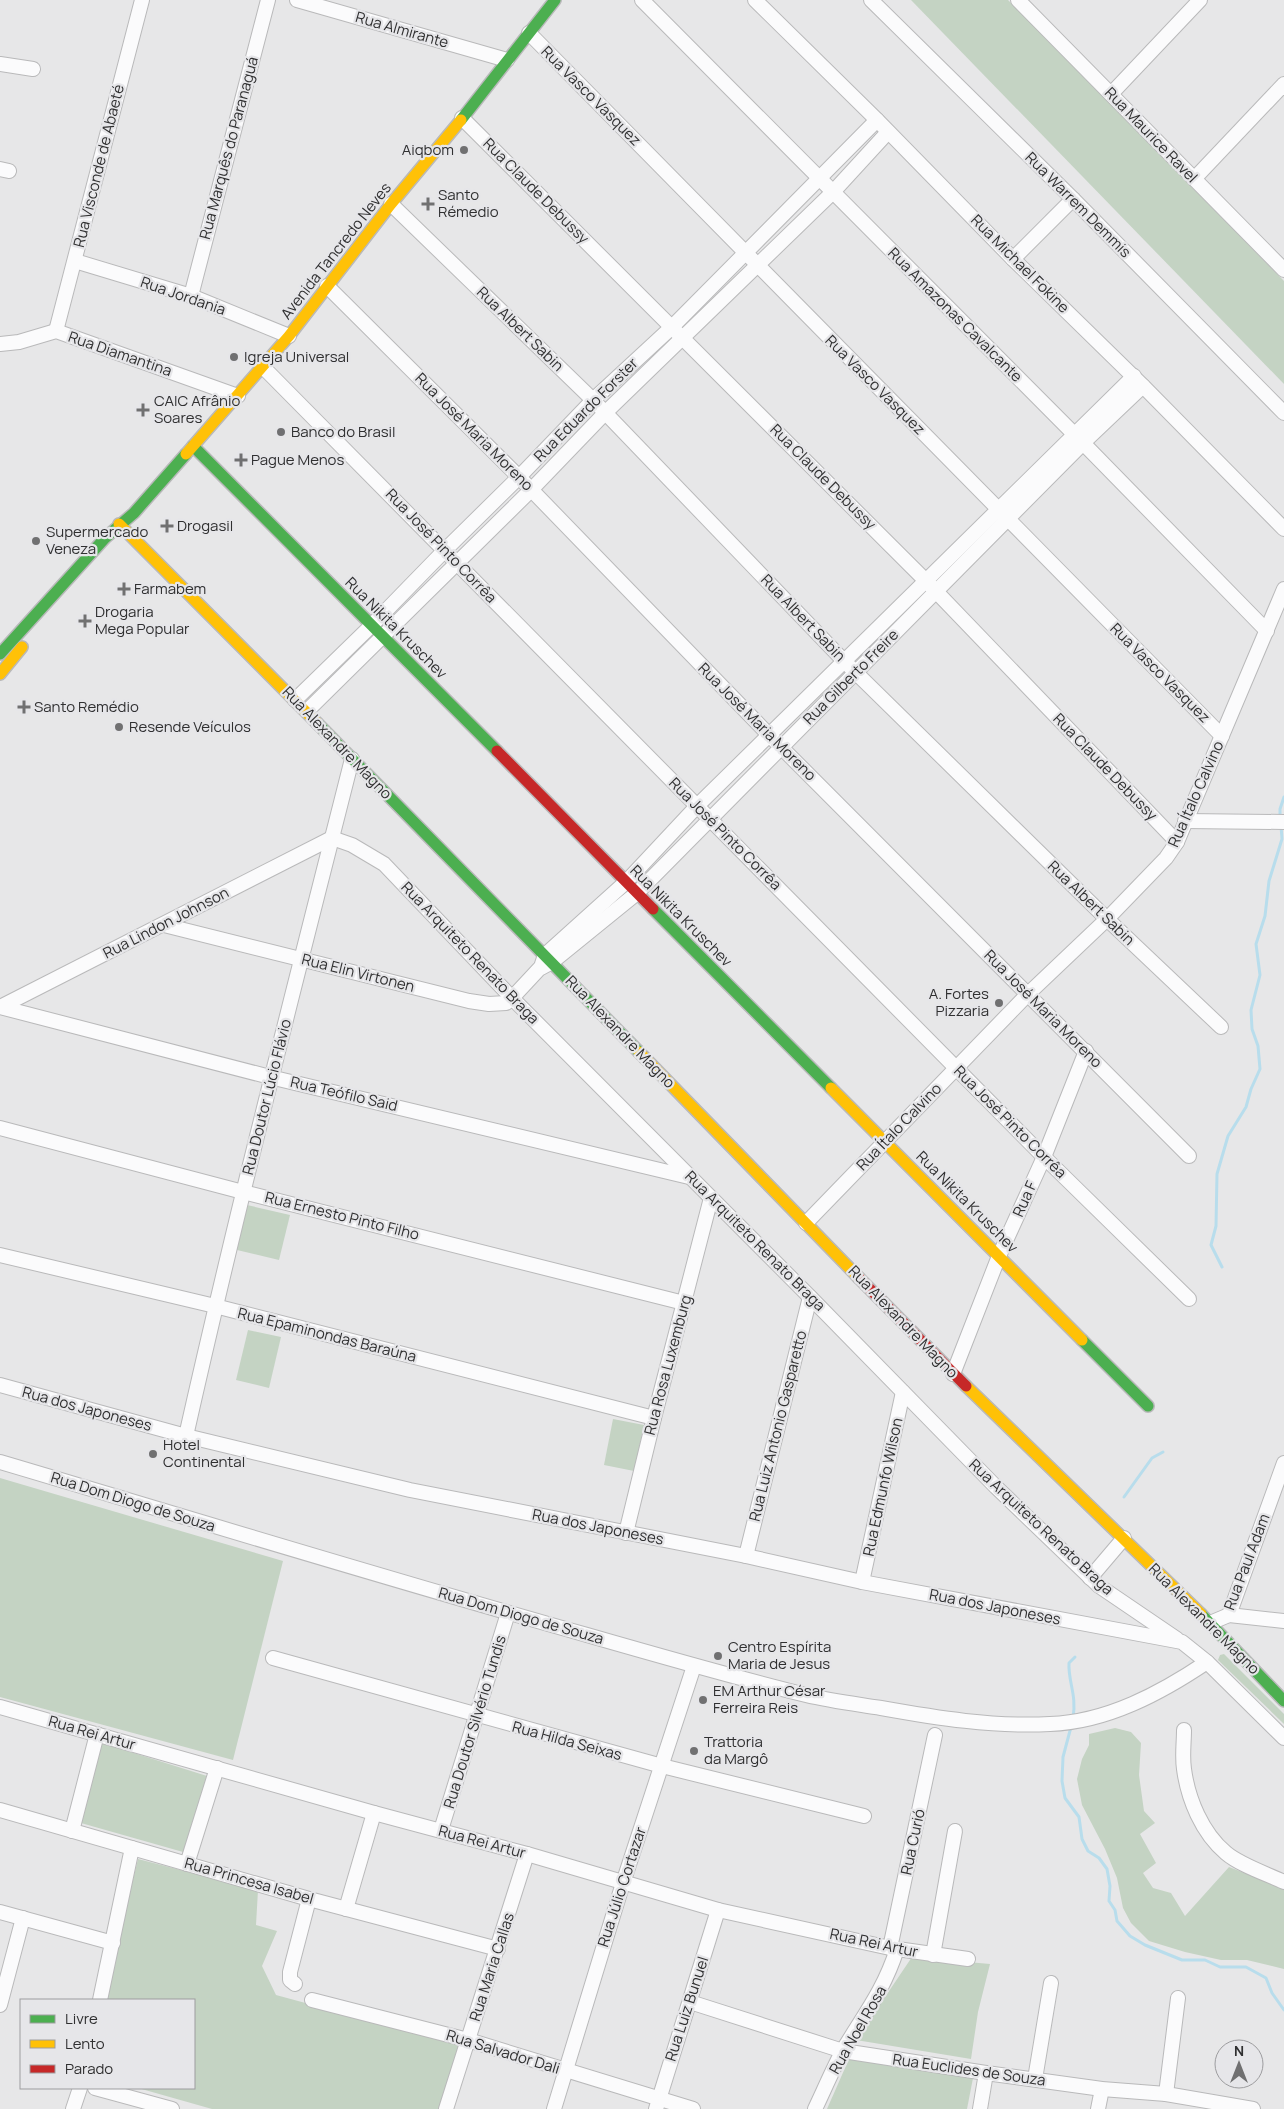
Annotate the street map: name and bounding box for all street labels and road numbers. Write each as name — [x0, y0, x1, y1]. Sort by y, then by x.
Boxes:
street label: Rua Almirante — [353, 6, 451, 53]
street label: Rua Vasco Vasquez — [537, 41, 646, 150]
street label: Rua Marquês do Paranaguá — [194, 54, 263, 241]
street label: Rua Visconde de Abaeté — [68, 82, 129, 250]
street label: Rua Maurice Ravel — [1100, 82, 1202, 187]
street label: Rua Claude Debussy — [479, 133, 594, 248]
street label: Rua Warrem Demmis — [1021, 147, 1136, 262]
street label: Avenida Tancredo Neves — [276, 178, 396, 323]
street label: Rua Michael Fokine — [966, 210, 1074, 318]
street label: Rua Amazonas Cavalcante — [883, 243, 1027, 387]
street label: Rua Jordania — [138, 271, 229, 320]
street label: Rua Albert Sabin — [472, 282, 569, 376]
street label: Rua Diamantina — [66, 326, 175, 381]
street label: Rua Vasco Vasquez — [821, 330, 930, 439]
street label: Rua Eduardo Forster — [529, 352, 643, 466]
street label: Rua José Maria Moreno — [411, 368, 538, 495]
street label: Rua Claude Debussy — [766, 419, 881, 534]
street label: Rua José Pinto Corrêa — [381, 484, 502, 607]
street label: Rua Albert Sabin — [756, 569, 850, 666]
street label: Rua Nikita Kruschev — [341, 572, 452, 683]
street label: Rua Vasco Vasquez — [1106, 618, 1215, 727]
street label: Rua Gilberto Freire — [798, 624, 903, 729]
street label: Rua José Maria Moreno — [694, 658, 821, 785]
street label: Rua Alexandre Magno — [278, 682, 397, 804]
street label: Rua Claude Debussy — [1049, 708, 1162, 825]
street label: Rua Ítalo Calvino — [1163, 737, 1228, 850]
street label: Rua José Pinto Corrêa — [664, 773, 786, 895]
street label: Rua Albert Sabin — [1043, 856, 1140, 950]
street label: Rua Nikita Kruschev — [626, 860, 737, 971]
street label: Rua Arquiteto Renato Braga — [397, 877, 544, 1029]
street label: Rua Lindon Johnson — [99, 882, 232, 963]
street label: Rua José Maria Moreno — [980, 945, 1107, 1072]
street label: Rua Elin Virtonen — [299, 948, 417, 997]
street label: Rua Alexandre Magno — [561, 971, 680, 1093]
street label: Rua Doutor Lúcio Flávio — [237, 1017, 296, 1177]
street label: Rua José Pinto Corrêa — [949, 1061, 1071, 1183]
street label: Rua Teófilo Said — [288, 1071, 400, 1116]
street label: Rua Ítalo Calvino — [851, 1078, 946, 1175]
street label: Rua Nikita Kruschev — [912, 1146, 1023, 1257]
street label: Rua Arquiteto Renato Braga — [681, 1166, 830, 1315]
street label: Rua F — [1007, 1177, 1042, 1220]
street label: Rua Ernesto Pinto Filho — [263, 1186, 421, 1245]
street label: Rua Alexandre Magno — [844, 1261, 963, 1383]
street label: Rua Rosa Luxemburg — [639, 1292, 696, 1437]
street label: Rua Epaminondas Baraúna — [236, 1302, 419, 1367]
street label: Rua Luiz Antonio Gasparetto — [744, 1328, 811, 1524]
street label: Rua dos Japoneses — [20, 1381, 154, 1436]
street label: Rua Edmunfo Wilson — [858, 1416, 907, 1558]
street label: Rua Arquiteto Renato Braga — [964, 1454, 1118, 1599]
street label: Rua Dom Diogo de Souza — [48, 1466, 218, 1537]
street label: Rua dos Japoneses — [531, 1503, 666, 1550]
street label: Rua Paul Adam — [1219, 1511, 1275, 1613]
street label: Rua Alexandre Magno — [1144, 1558, 1265, 1679]
street label: Rua Dom Diogo de Souza — [436, 1582, 606, 1649]
street label: Rua dos Japoneses — [928, 1583, 1063, 1630]
street label: Rua Doutor Silvério Tundis — [438, 1633, 511, 1811]
street label: Rua Rei Artur — [46, 1710, 139, 1755]
street label: Rua Hilda Seixas — [510, 1716, 624, 1765]
street label: Rua Curió — [895, 1807, 930, 1877]
street label: Rua Rei Artur — [436, 1820, 529, 1863]
street label: Rua Júlio Cortazar — [592, 1824, 651, 1950]
street label: Rua Princesa Isabel — [182, 1852, 316, 1909]
street label: Rua Maria Callas — [464, 1910, 519, 2024]
street label: Rua Rei Artur — [828, 1923, 921, 1962]
street label: Rua Luiz Bunuel — [660, 1954, 713, 2064]
street label: Rua Noel Rosa — [824, 1982, 891, 2078]
street label: Rua Salvador Dali — [444, 2024, 563, 2079]
street label: Rua Euclides de Souza — [891, 2048, 1047, 2091]

